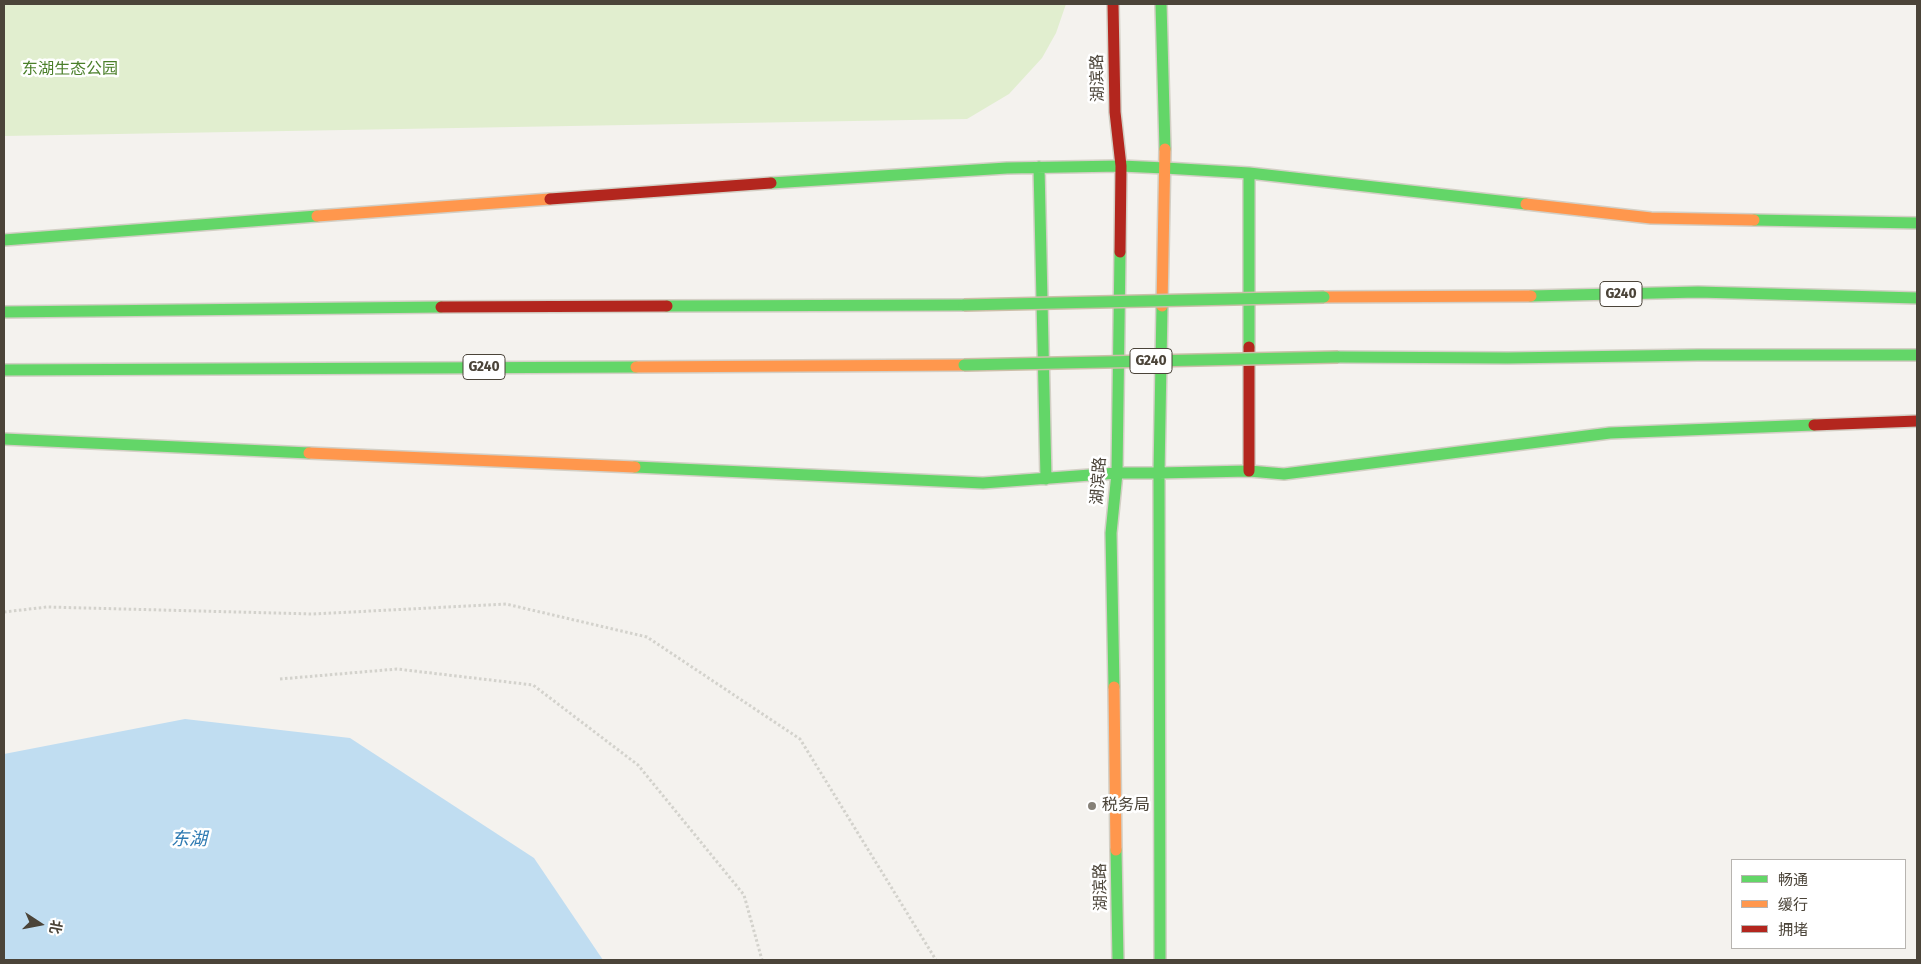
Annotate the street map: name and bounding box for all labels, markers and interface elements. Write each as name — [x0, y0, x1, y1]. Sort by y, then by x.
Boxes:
street label: 湖滨路 — [1088, 54, 1108, 102]
park label: 东湖生态公园 — [22, 60, 118, 80]
road number: G240 — [1600, 282, 1642, 306]
road number: G240 — [1130, 348, 1172, 374]
road number: G240 — [463, 354, 505, 380]
street label: 湖滨路 — [1088, 456, 1110, 506]
place label: 税务局 — [1102, 796, 1150, 816]
marker: 税务局 — [1086, 800, 1098, 812]
water label: 东湖 — [171, 829, 207, 851]
legend — [1731, 859, 1906, 949]
street label: 湖滨路 — [1091, 863, 1111, 911]
text: 畅通 — [1778, 871, 1808, 889]
text: 缓行 — [1778, 896, 1808, 914]
north arrow — [15, 899, 65, 949]
text: 北 — [46, 918, 65, 935]
text: 拥堵 — [1778, 921, 1808, 939]

